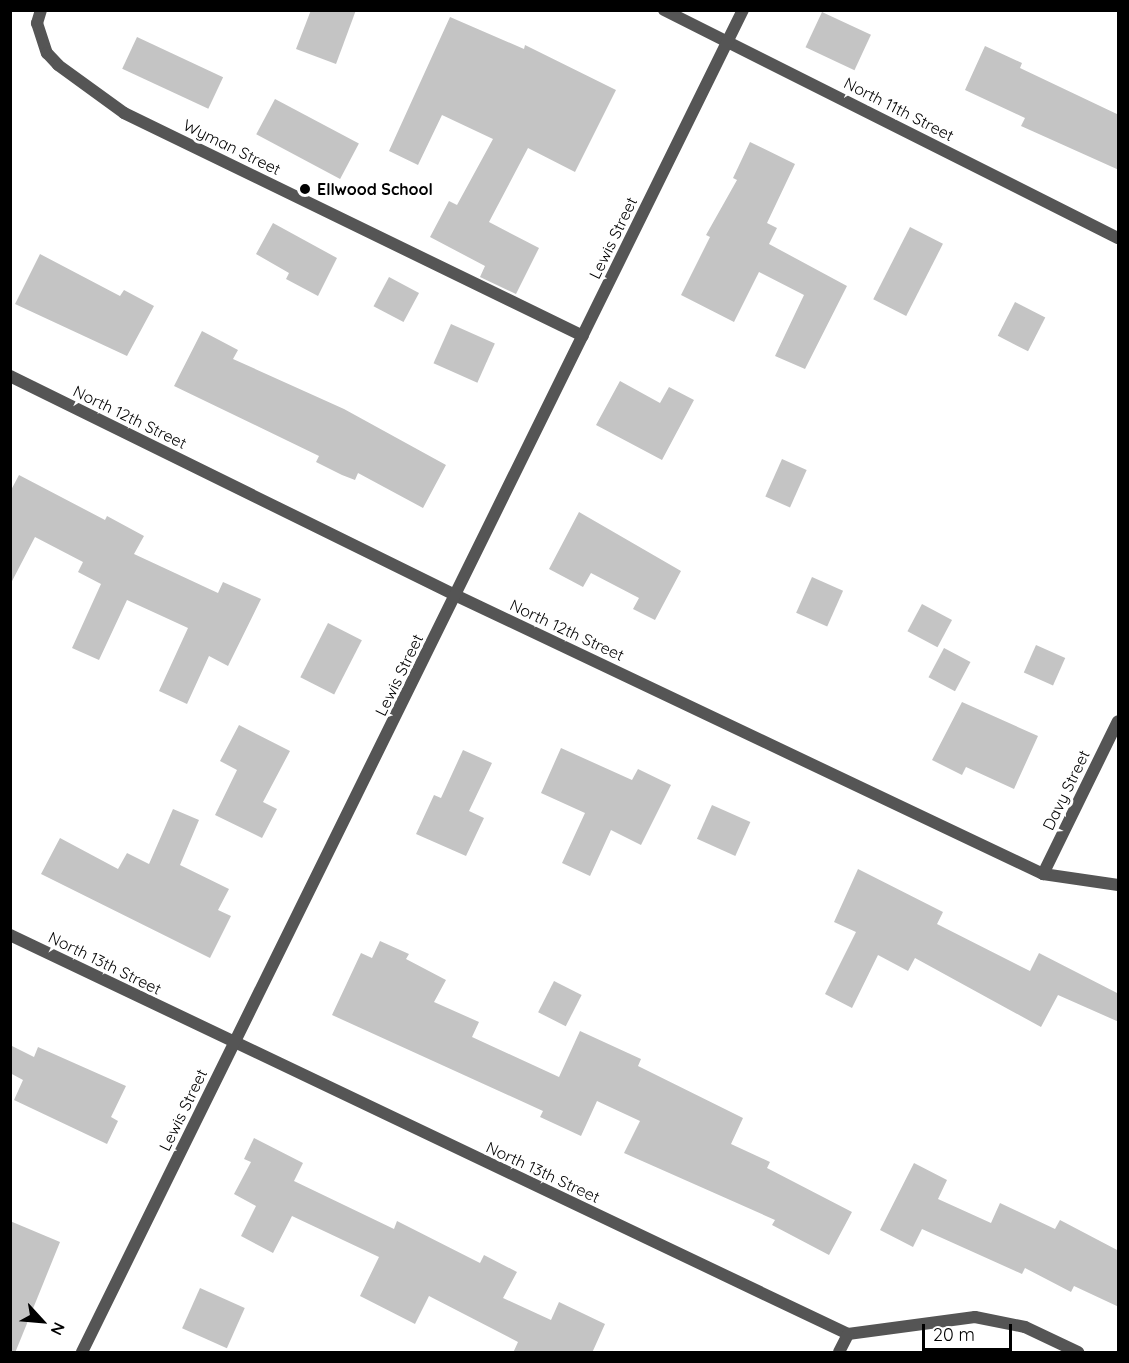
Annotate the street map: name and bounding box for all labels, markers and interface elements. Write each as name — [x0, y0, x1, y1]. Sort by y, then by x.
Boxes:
street label: North 11th Street — [841, 73, 957, 145]
street label: Wyman Street — [180, 115, 284, 179]
place label: Ellwood School — [317, 179, 433, 199]
marker: Ellwood School — [298, 182, 312, 196]
street label: Lewis Street — [585, 194, 641, 282]
street label: North 12th Street — [70, 381, 190, 453]
street label: North 12th Street — [507, 595, 627, 665]
street label: Lewis Street — [371, 631, 427, 719]
street label: Davy Street — [1038, 747, 1094, 833]
street label: North 13th Street — [45, 927, 165, 999]
street label: Lewis Street — [155, 1066, 211, 1154]
street label: North 13th Street — [483, 1137, 603, 1207]
north arrow — [12, 1291, 72, 1351]
scale bar — [925, 1312, 1015, 1350]
text: N — [47, 1319, 70, 1339]
text: 20 m — [933, 1323, 975, 1346]

